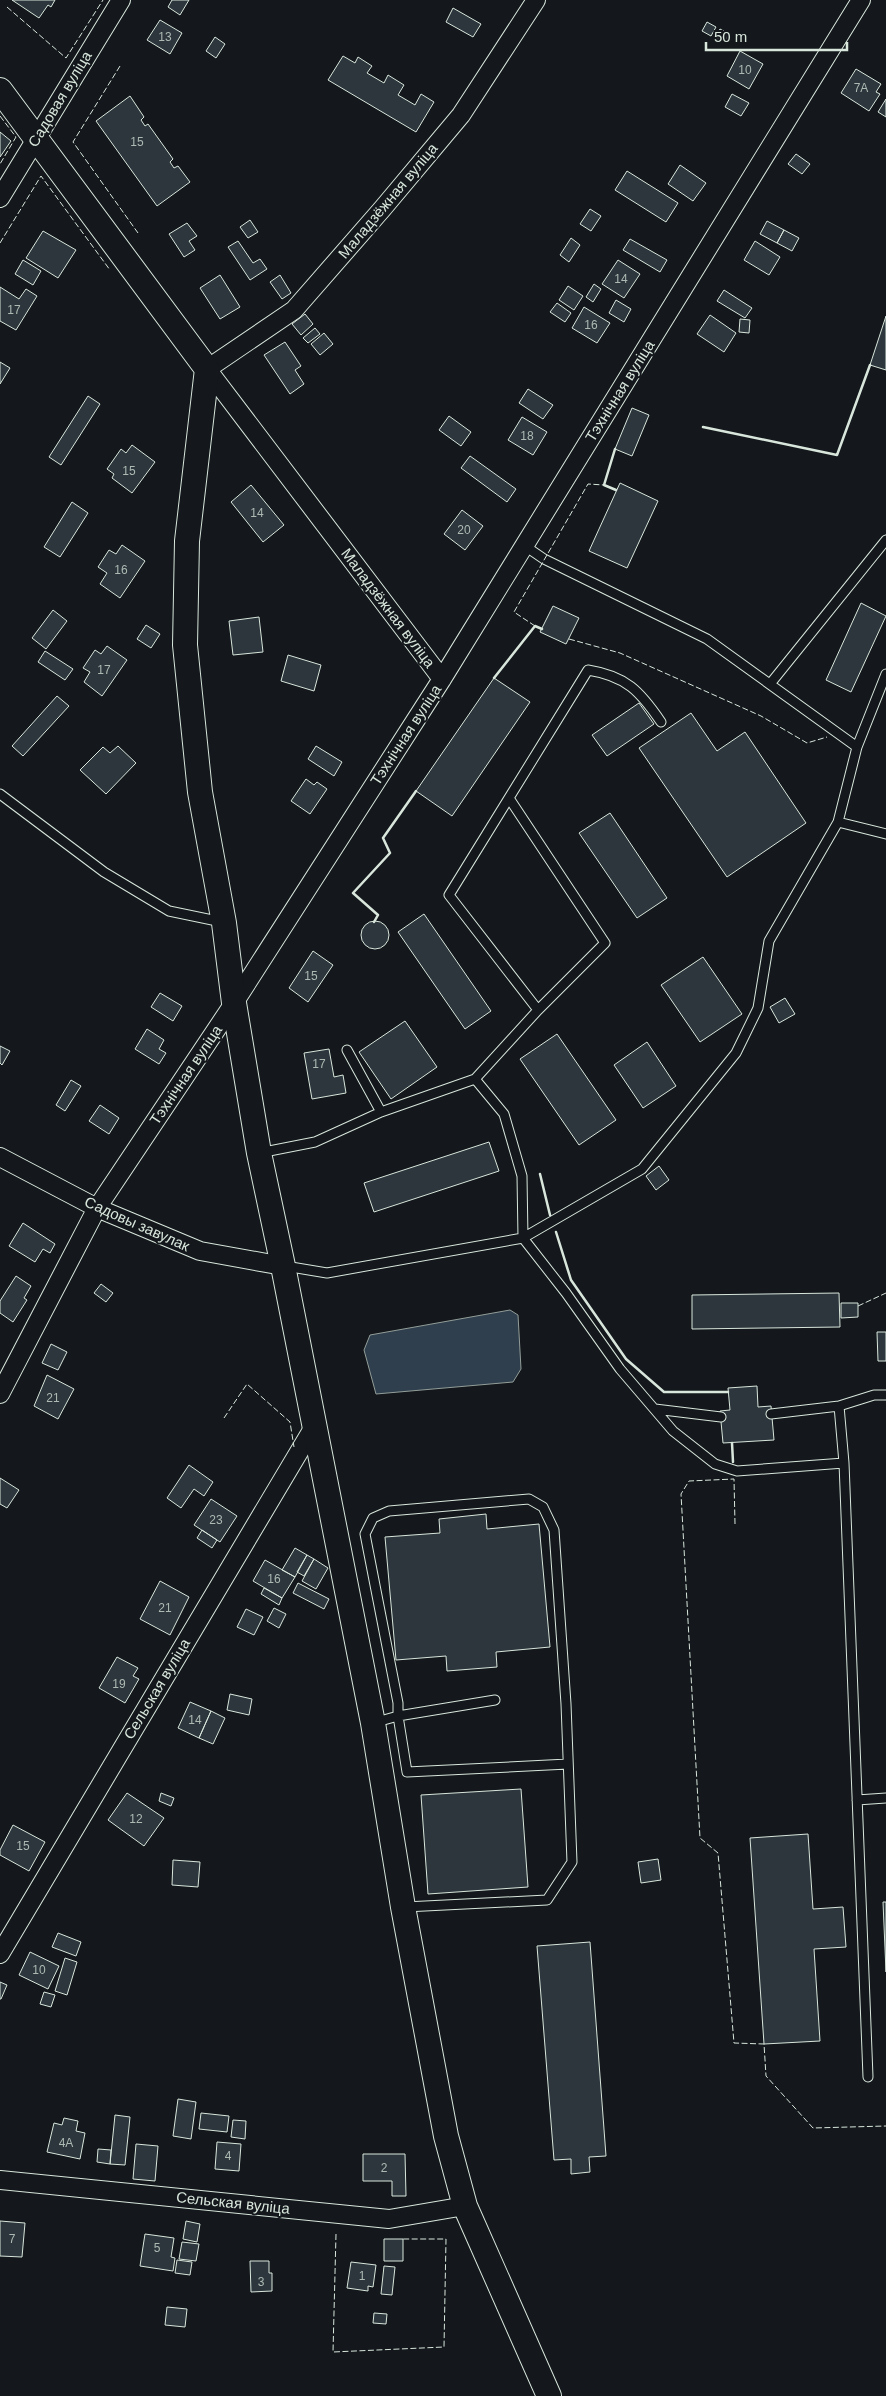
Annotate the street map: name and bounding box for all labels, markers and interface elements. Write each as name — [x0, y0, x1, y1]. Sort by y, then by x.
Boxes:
scale bar — [706, 20, 847, 52]
text: 50 m — [714, 28, 747, 45]
house number: 13 — [158, 30, 172, 44]
street label: Садовая вуліца — [24, 47, 95, 150]
house number: 10 — [738, 63, 752, 77]
house number: 7А — [854, 81, 868, 95]
house number: 15 — [130, 135, 144, 149]
street label: Маладзёжная вуліца — [335, 139, 441, 262]
house number: 14 — [614, 272, 628, 286]
house number: 17 — [7, 303, 21, 317]
house number: 16 — [584, 318, 598, 332]
street label: Тэхнічная вуліца — [582, 336, 658, 445]
house number: 18 — [520, 429, 534, 443]
house number: 15 — [122, 464, 136, 478]
house number: 14 — [250, 506, 264, 520]
house number: 20 — [457, 523, 471, 537]
street label: Маладзёжная вуліца — [338, 545, 439, 671]
house number: 16 — [114, 563, 128, 577]
house number: 17 — [97, 663, 111, 677]
street label: Тэхнічная вуліца — [367, 681, 445, 788]
house number: 15 — [304, 969, 318, 983]
street label: Тэхнічная вуліца — [146, 1021, 226, 1128]
house number: 17 — [312, 1057, 326, 1071]
street label: Садовы завулак — [82, 1193, 193, 1254]
house number: 21 — [46, 1391, 60, 1405]
house number: 23 — [209, 1513, 223, 1527]
house number: 16 — [267, 1572, 281, 1586]
house number: 21 — [158, 1601, 172, 1615]
street label: Сельская вуліца — [120, 1635, 194, 1742]
house number: 19 — [112, 1677, 126, 1691]
house number: 14 — [188, 1713, 202, 1727]
house number: 12 — [129, 1812, 143, 1826]
house number: 15 — [16, 1839, 30, 1853]
house number: 10 — [32, 1963, 46, 1977]
house number: 4А — [59, 2136, 73, 2150]
house number: 4 — [225, 2149, 232, 2163]
house number: 2 — [381, 2161, 388, 2175]
street label: Сельская вуліца — [175, 2188, 291, 2217]
house number: 7 — [9, 2232, 16, 2246]
house number: 5 — [154, 2241, 161, 2255]
house number: 1 — [359, 2269, 366, 2283]
house number: 3 — [258, 2275, 265, 2289]

